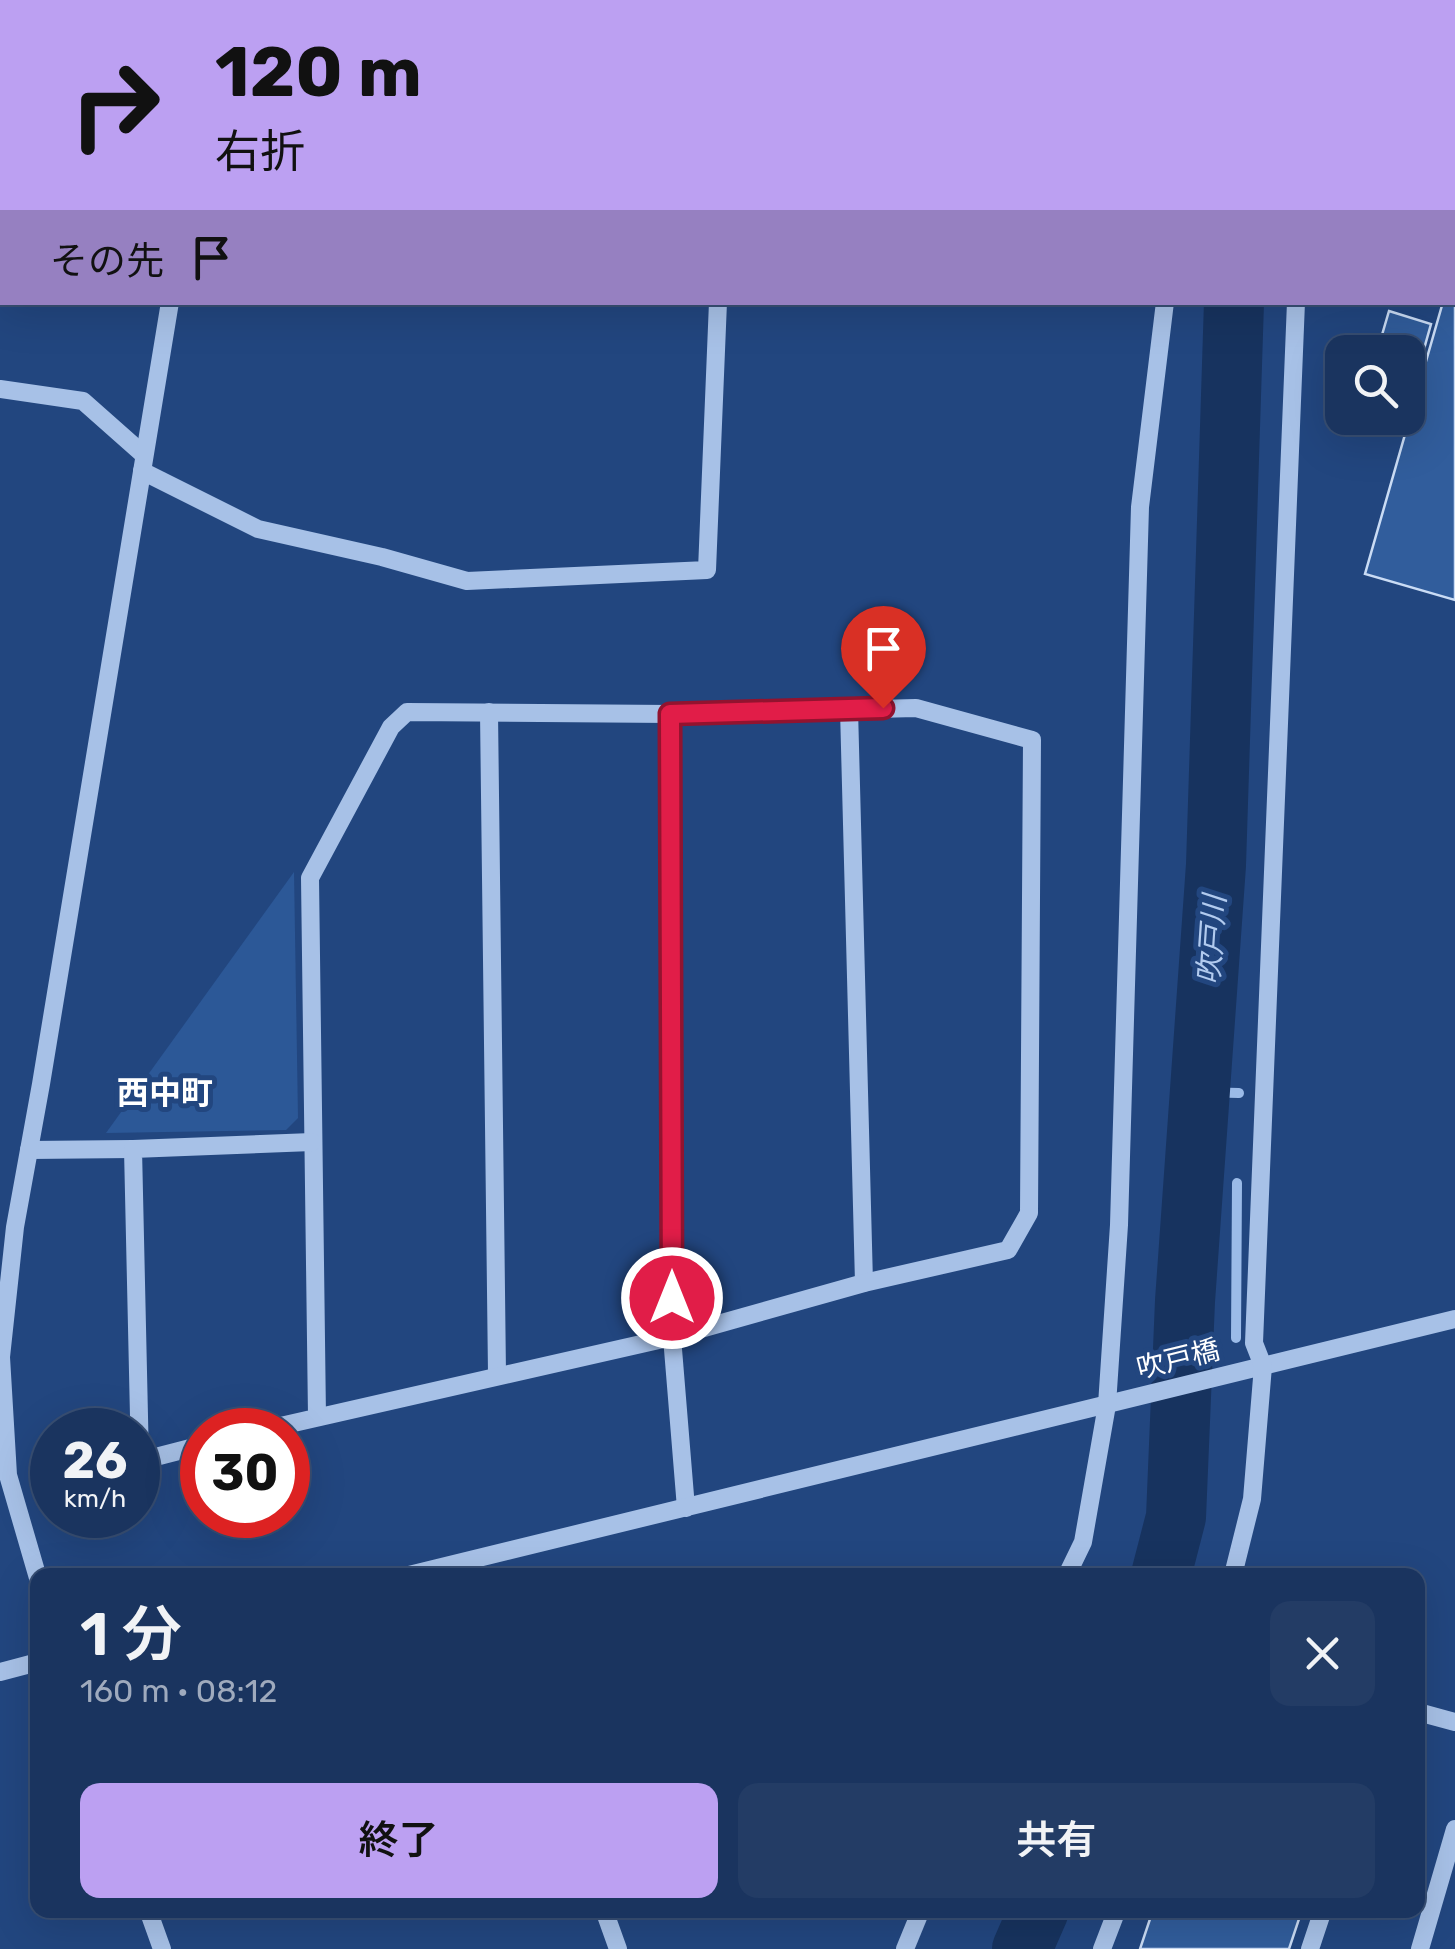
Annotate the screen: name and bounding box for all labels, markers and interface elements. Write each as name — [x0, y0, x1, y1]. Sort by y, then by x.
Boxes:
text: 120 m — [215, 31, 422, 114]
icon: right — [50, 40, 180, 170]
text: 右折 — [215, 125, 305, 178]
icon: arrive — [184, 230, 239, 285]
text: その先 — [50, 238, 164, 284]
map controls — [1325, 335, 1425, 435]
button: search — [1325, 335, 1425, 435]
pin — [841, 606, 926, 709]
icon: arrive — [856, 621, 911, 676]
water label: 吹戸川 — [1191, 891, 1233, 986]
district label: 西中町 — [117, 1074, 213, 1112]
position arrow — [620, 1246, 724, 1350]
street label: 吹戸橋 — [1133, 1333, 1223, 1385]
speed limit sign: 30 — [180, 1408, 310, 1538]
text: 26 — [62, 1431, 128, 1491]
text: km/h — [64, 1484, 126, 1513]
text: 1 分 — [80, 1599, 182, 1670]
button: close — [1270, 1601, 1375, 1706]
text: 160 m · 08:12 — [80, 1672, 277, 1710]
button: 終了 — [80, 1783, 718, 1898]
button: 共有 — [738, 1783, 1375, 1898]

